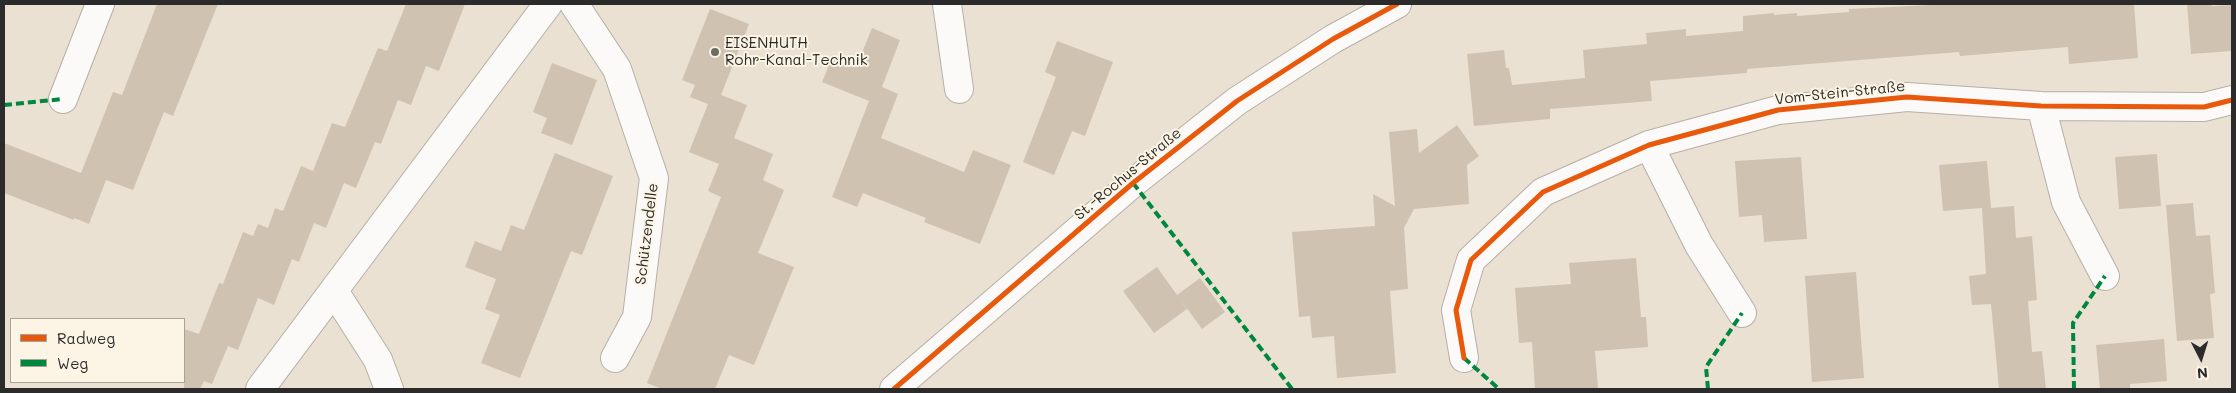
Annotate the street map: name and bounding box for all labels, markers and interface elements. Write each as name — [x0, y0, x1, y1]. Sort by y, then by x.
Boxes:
place label: EISENHUTH Rohr-Kanal-Technik — [725, 34, 868, 69]
marker: EISENHUTH Rohr-Kanal-Technik — [709, 46, 721, 58]
street label: Vom-Stein-Straße — [1774, 77, 1906, 109]
street label: St.-Rochus-Straße — [1071, 124, 1185, 224]
street label: Schützendelle — [632, 182, 662, 286]
legend — [10, 318, 185, 383]
text: Radweg — [57, 328, 115, 348]
north arrow — [2176, 333, 2226, 383]
text: Weg — [57, 353, 88, 373]
text: N — [2196, 364, 2208, 383]

